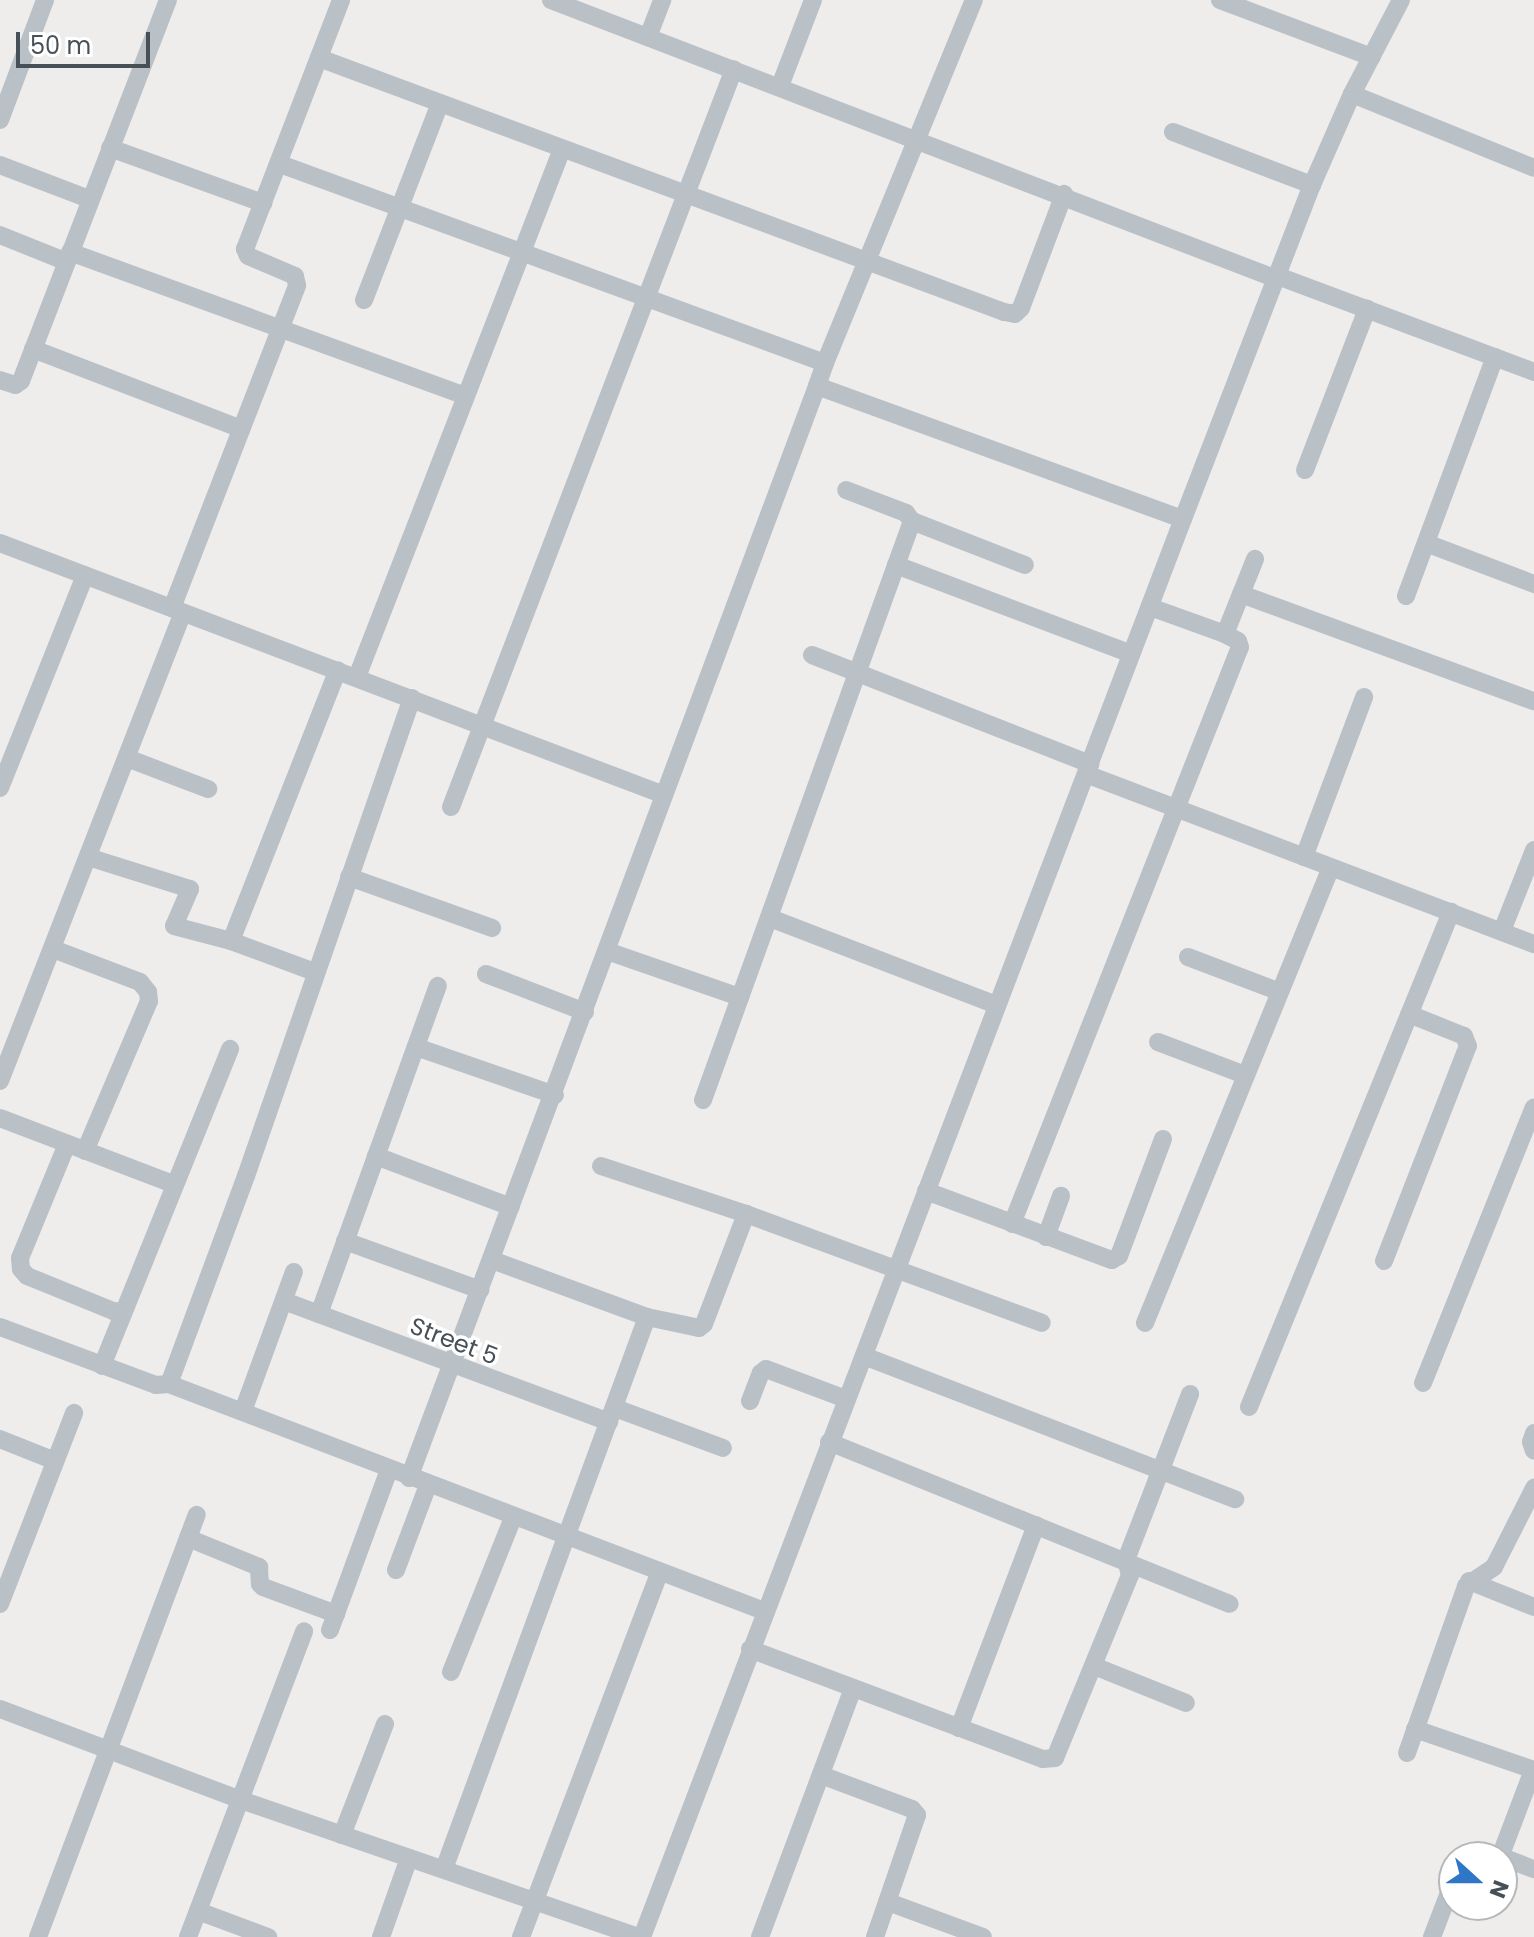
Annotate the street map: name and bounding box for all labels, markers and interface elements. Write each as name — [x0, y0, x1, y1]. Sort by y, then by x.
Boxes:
scale bar — [20, 16, 154, 66]
text: 50 m — [30, 29, 91, 62]
street label: Street 5 — [406, 1311, 502, 1371]
north arrow — [1438, 1841, 1518, 1921]
text: N — [1482, 1876, 1516, 1902]

